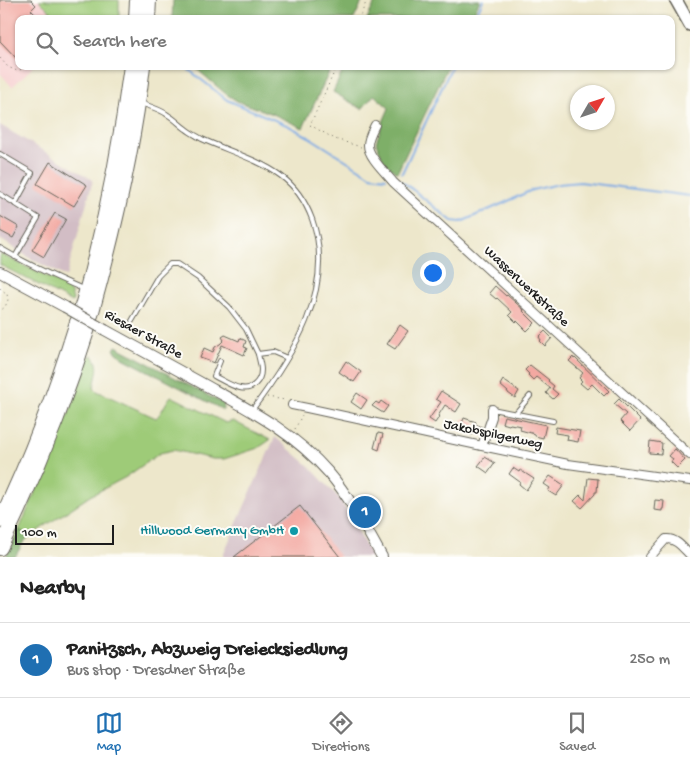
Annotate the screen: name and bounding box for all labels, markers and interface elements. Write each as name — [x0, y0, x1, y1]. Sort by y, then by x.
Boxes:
search box — [15, 15, 675, 70]
icon: search — [33, 29, 61, 57]
text: Search here — [73, 31, 167, 54]
north arrow — [570, 85, 615, 130]
street label: Wasserwerkstraße — [480, 243, 573, 332]
your location — [420, 260, 446, 286]
street label: Riesaer Straße — [101, 307, 186, 364]
street label: Jakobspilgerweg — [442, 416, 544, 454]
pin: 1 — [349, 493, 381, 531]
scale bar — [15, 522, 114, 545]
place label: Hillwood Germany GmbH — [140, 523, 285, 540]
text: 100 m — [22, 525, 57, 542]
marker: Hillwood Germany GmbH — [288, 525, 300, 537]
text: Nearby — [20, 577, 85, 602]
text: Panitzsch, Abzweig Dreiecksiedlung — [67, 639, 348, 662]
text: 1 — [33, 651, 39, 670]
text: 250 m — [630, 651, 670, 670]
text: Bus stop · Dresdner Straße — [67, 662, 245, 681]
tab: Map — [95, 709, 123, 756]
tab: Directions — [313, 709, 370, 756]
tab: Saved — [559, 709, 595, 756]

